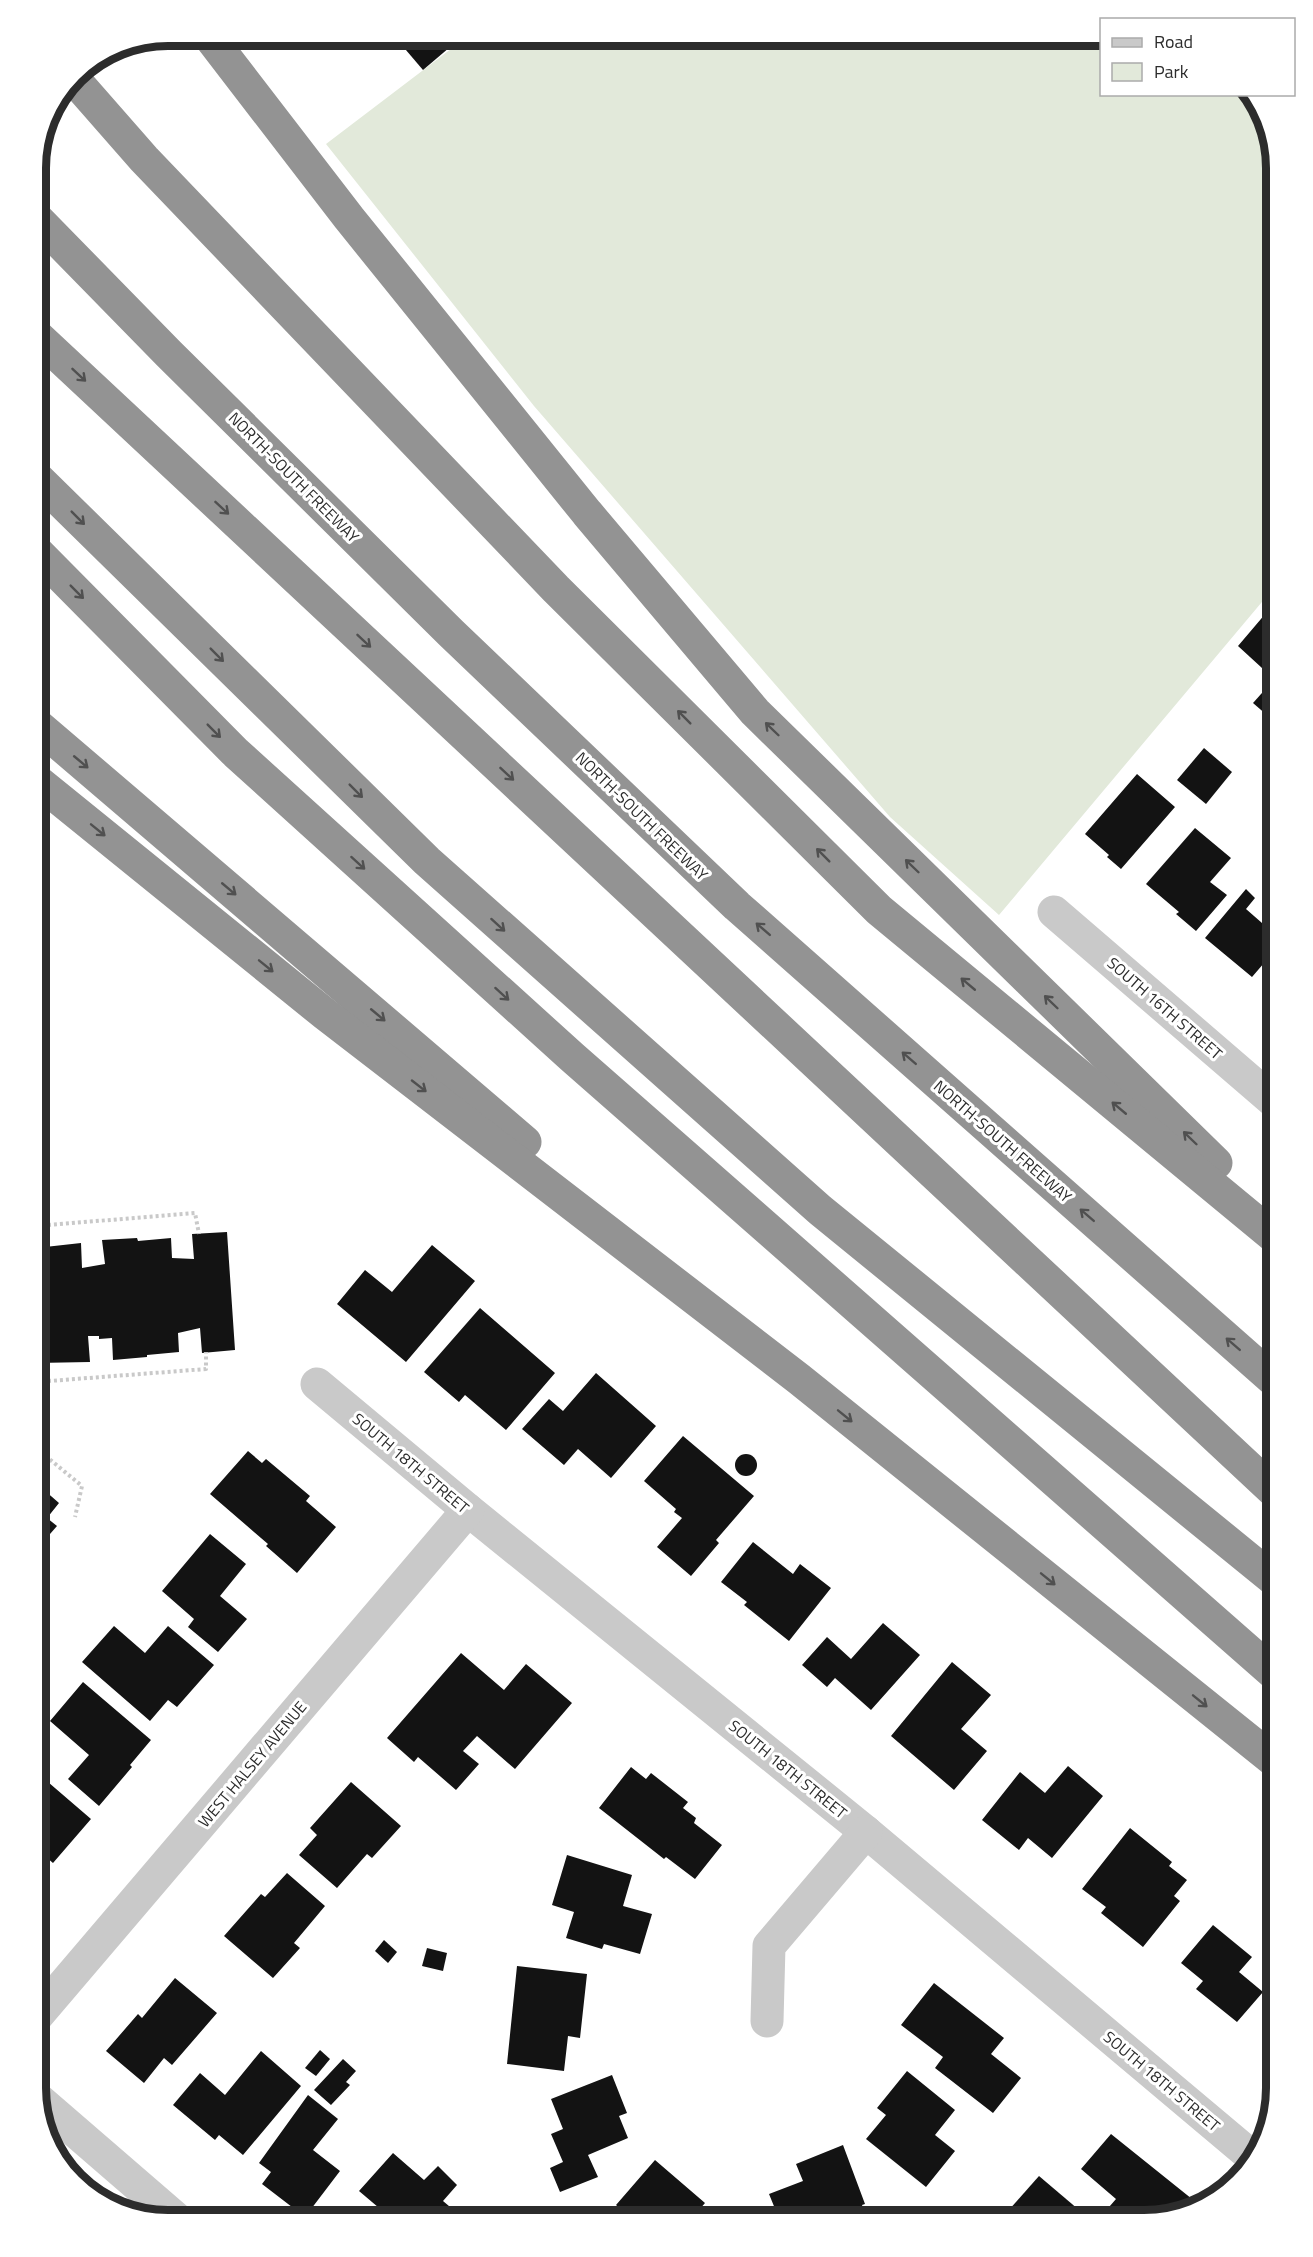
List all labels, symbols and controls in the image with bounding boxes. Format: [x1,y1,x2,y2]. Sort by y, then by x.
legend [1100,18,1295,96]
text: Road [1154,28,1193,55]
text: Park [1154,58,1189,85]
one-way arrow [71,367,86,381]
street label: NORTH-SOUTH FREEWAY [223,406,365,548]
one-way arrow [214,501,229,515]
one-way arrow [70,510,85,525]
one-way arrow [70,585,85,600]
one-way arrow [356,634,371,648]
one-way arrow [209,647,224,662]
one-way arrow [677,710,692,725]
one-way arrow [765,722,780,737]
one-way arrow [207,724,222,739]
street label: NORTH-SOUTH FREEWAY [570,746,714,886]
one-way arrow [73,755,88,769]
one-way arrow [499,767,514,781]
one-way arrow [348,784,363,799]
one-way arrow [90,823,105,837]
one-way arrow [815,847,830,862]
one-way arrow [350,856,365,870]
one-way arrow [904,858,919,873]
one-way arrow [221,882,236,896]
one-way arrow [490,918,505,932]
one-way arrow [756,922,771,936]
street label: SOUTH 16TH STREET [1102,951,1228,1065]
one-way arrow [258,959,273,973]
one-way arrow [961,977,976,991]
one-way arrow [495,987,510,1001]
one-way arrow [1043,995,1058,1009]
one-way arrow [370,1008,385,1022]
one-way arrow [902,1051,917,1065]
street label: NORTH-SOUTH FREEWAY [929,1074,1078,1208]
one-way arrow [411,1080,427,1093]
one-way arrow [1111,1102,1127,1115]
one-way arrow [1183,1131,1198,1146]
one-way arrow [1080,1208,1095,1222]
one-way arrow [1226,1337,1241,1351]
street label: SOUTH 18TH STREET [347,1407,475,1519]
one-way arrow [836,1409,852,1422]
one-way arrow [1040,1572,1055,1586]
street label: WEST HALSEY AVENUE [192,1695,312,1832]
one-way arrow [1191,1695,1207,1708]
street label: SOUTH 18TH STREET [724,1714,853,1825]
street label: SOUTH 18TH STREET [1098,2025,1226,2137]

